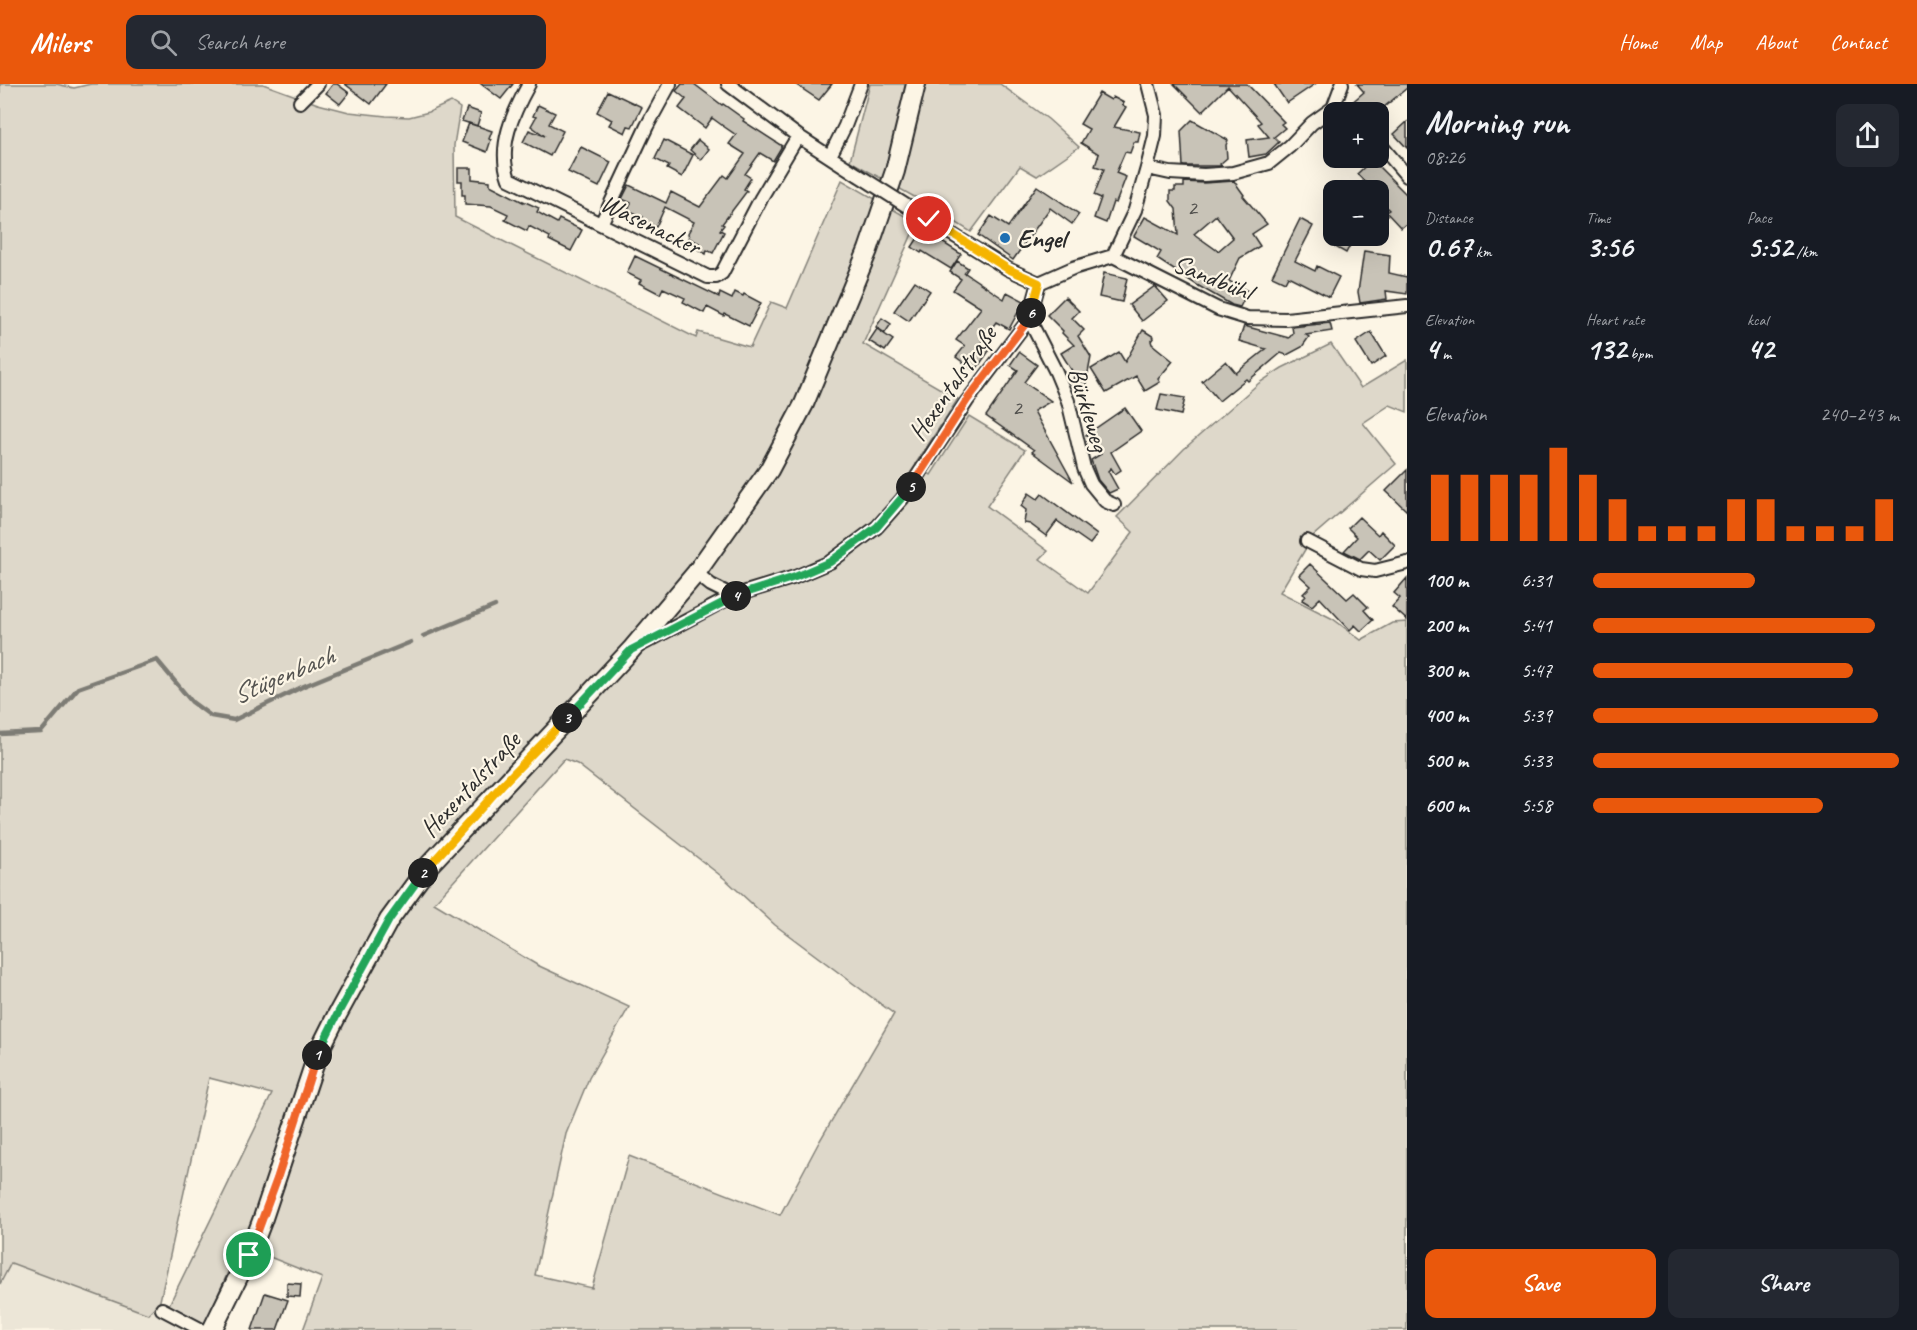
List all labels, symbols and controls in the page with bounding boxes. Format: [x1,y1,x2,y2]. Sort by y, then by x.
search box [126,15,546,69]
text: Milers [30,25,90,60]
icon: search [147,26,180,59]
text: Search here [195,28,285,56]
text: Home [1619,29,1657,55]
text: Map [1690,29,1722,55]
text: About [1755,29,1797,55]
text: Contact [1830,29,1887,55]
text: Morning run [1425,101,1569,143]
map controls [1323,102,1389,246]
button: + [1323,102,1389,168]
button: share [1836,104,1899,167]
text: 08:26 [1425,145,1465,170]
button: − [1323,180,1389,246]
street label: Wasenacker [595,186,708,263]
pin [903,193,954,244]
house number: 2 [1187,194,1199,222]
icon: check [912,202,945,235]
text: Distance [1425,208,1473,228]
text: Time [1586,208,1610,228]
text: Pace [1747,208,1772,228]
place label: Engel [1017,222,1071,255]
text: 0.67 [1425,228,1472,266]
text: 3:56 [1586,228,1633,266]
text: 5:52 [1747,228,1792,266]
marker: Engel [998,231,1012,245]
text: km [1472,242,1491,262]
text: /km [1792,242,1817,262]
street label: Sandbühl [1168,247,1262,310]
pin: 6 [1016,298,1046,328]
text: 6 [1027,303,1035,323]
text: Elevation [1425,310,1474,330]
text: Heart rate [1586,310,1644,330]
text: kcal [1747,310,1768,330]
street label: Hexentalstraße [901,317,1005,447]
text: 4 [1425,330,1439,368]
text: 132 [1586,330,1627,368]
text: 42 [1747,330,1774,368]
text: m [1439,344,1451,364]
text: bpm [1627,344,1652,364]
street label: Bürkleweg [1060,363,1117,457]
house number: 2 [1012,394,1024,422]
text: Elevation [1425,402,1487,427]
text: 240–243 m [1820,402,1899,427]
pin: 5 [896,472,926,502]
text: 5 [908,477,914,497]
text: 100 m [1425,568,1468,593]
text: 6:31 [1521,568,1552,593]
pin: 4 [721,581,751,611]
text: 4 [732,586,740,606]
text: 200 m [1425,613,1468,638]
text: 5:41 [1521,613,1552,638]
water label: Stügenbach [227,638,341,712]
text: 300 m [1425,658,1468,683]
text: 5:47 [1521,658,1552,683]
pin: 3 [552,703,582,733]
text: 400 m [1425,703,1468,728]
text: 5:39 [1521,703,1552,728]
text: 3 [563,708,571,728]
street label: Hexentalstraße [413,723,529,844]
text: 500 m [1425,748,1468,773]
text: 5:33 [1521,748,1552,773]
text: 600 m [1425,793,1469,818]
text: 5:58 [1521,793,1552,818]
pin: 2 [408,858,438,888]
text: 2 [419,863,427,883]
pin: 1 [302,1040,332,1070]
text: 1 [313,1045,321,1065]
pin [223,1229,274,1280]
icon: arrive [232,1238,265,1271]
button: Save [1425,1249,1656,1318]
button: Share [1668,1249,1899,1318]

